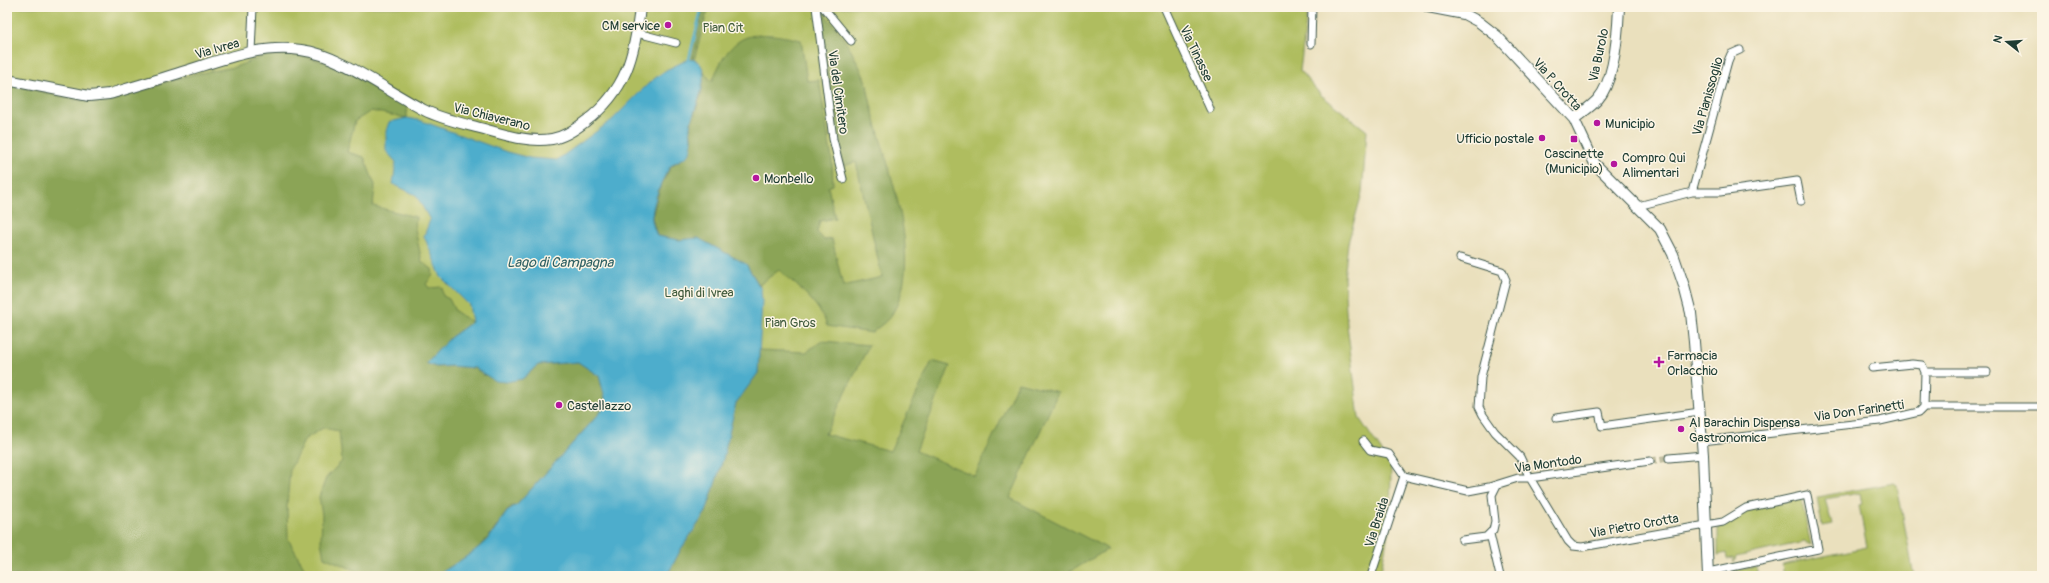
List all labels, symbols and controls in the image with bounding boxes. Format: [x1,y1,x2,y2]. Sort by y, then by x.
place label: CM service [602,18,661,34]
marker: CM service [663,20,673,30]
park label: Pian Cit [703,20,744,36]
north arrow [1987,22,2027,62]
street label: Via Tinasse [1176,23,1216,84]
street label: Via Burolo [1586,27,1612,83]
text: N [1991,33,2005,45]
street label: Via Ivrea [193,35,241,63]
street label: Via del Cimitero [824,49,852,135]
street label: Via P. Crotta [1529,55,1585,114]
street label: Via Pianissoglio [1689,55,1727,138]
street label: Via Chiaverano [452,100,532,134]
place label: Municipio [1605,116,1655,132]
marker: Municipio [1592,118,1602,128]
place label: Ufficio postale [1456,131,1535,147]
marker: Ufficio postale [1537,133,1547,143]
marker: Cascinette (Municipio) [1569,134,1579,144]
place label: Cascinette (Municipio) [1544,146,1604,177]
place label: Compro Qui Alimentari [1622,150,1685,181]
marker: Compro Qui Alimentari [1609,159,1619,169]
place label: Monbello [764,171,814,187]
marker: Monbello [751,173,761,183]
water label: Lago di Campagna [507,254,615,271]
park label: Laghi di Ivrea [664,285,734,301]
park label: Pian Gros [764,315,816,331]
place label: Farmacia Orlacchio [1667,348,1718,379]
marker: Farmacia Orlacchio [1654,357,1664,367]
street label: Via Don Farinetti [1813,397,1905,425]
place label: Castellazzo [567,398,631,414]
marker: Castellazzo [554,400,564,410]
place label: Al Barachin Dispensa Gastronomica [1689,415,1800,446]
marker: Al Barachin Dispensa Gastronomica [1676,424,1686,434]
street label: Via Montodo [1513,451,1583,477]
street label: Via Braida [1361,495,1393,549]
street label: Via Pietro Crotta [1588,510,1680,542]

